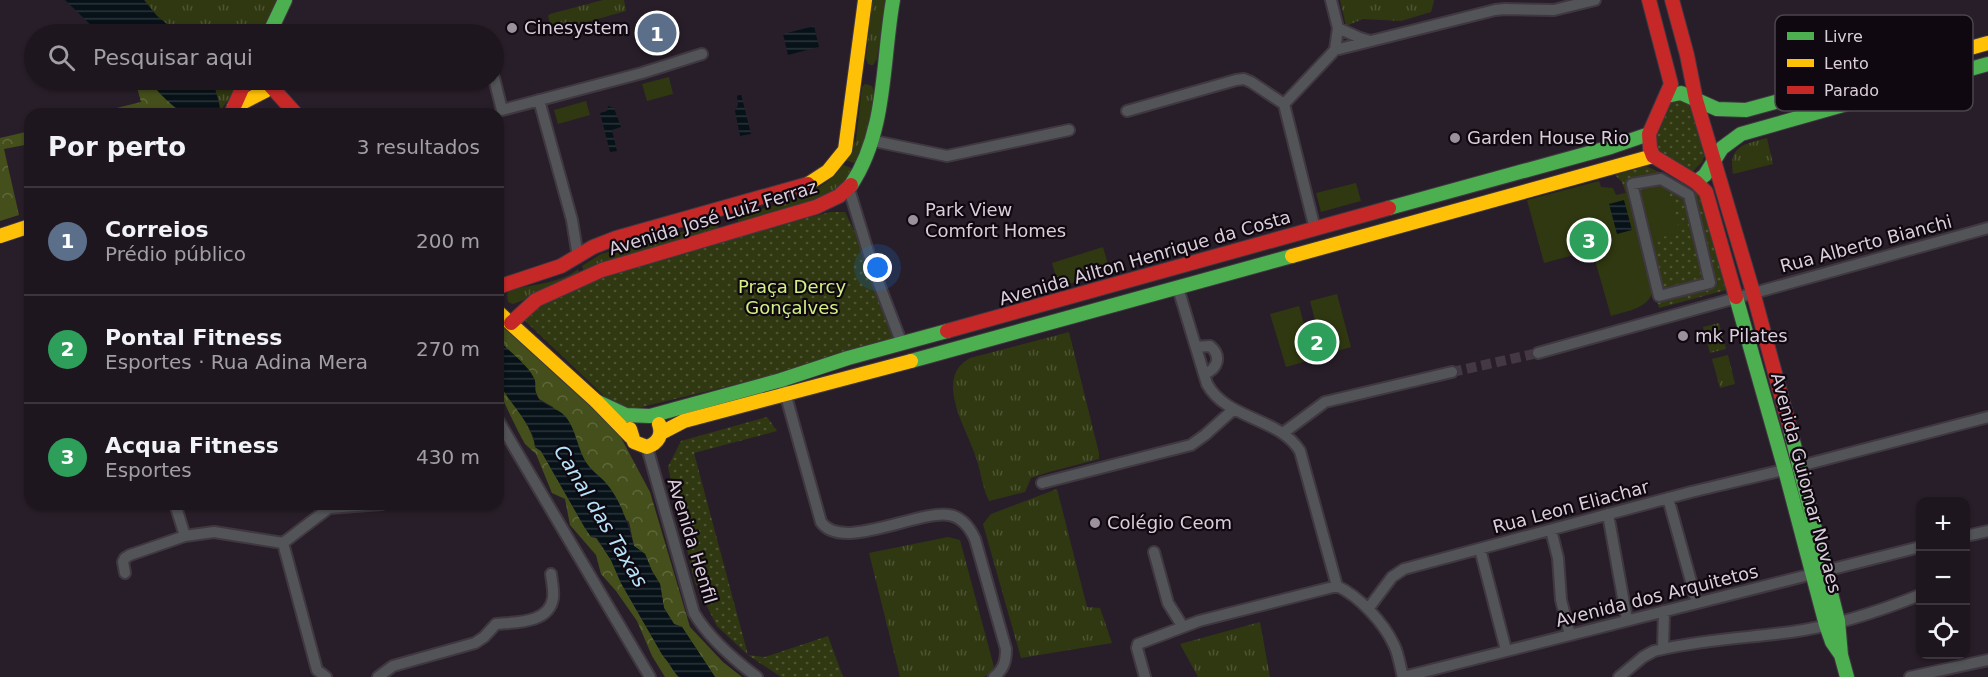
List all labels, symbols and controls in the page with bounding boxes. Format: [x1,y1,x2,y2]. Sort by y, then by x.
pin: 1 [638,10,676,56]
legend [1775,15,1973,111]
place label: Cinesystem [524,17,629,38]
marker: Cinesystem [505,21,519,35]
search box [24,24,504,90]
text: Livre [1824,27,1863,46]
icon: search [45,41,78,74]
text: Pesquisar aqui [93,45,253,70]
text: Lento [1824,54,1869,73]
text: Parado [1824,81,1879,100]
place label: Garden House Rio [1467,127,1629,148]
marker: Garden House Rio [1448,131,1462,145]
text: Por perto [48,132,186,162]
text: 3 resultados [357,135,480,159]
street label: Avenida José Luiz Ferraz [606,176,820,259]
place label: Park View Comfort Homes [925,199,1066,241]
street label: Avenida Ailton Henrique da Costa [997,206,1293,309]
street label: Rua Alberto Bianchi [1778,210,1954,277]
marker: Park View Comfort Homes [906,213,920,227]
text: Correios [105,217,209,242]
pin: 3 [1570,218,1608,262]
text: 1 [61,229,74,253]
text: 200 m [416,229,480,253]
text: Prédio público [105,242,246,266]
your location [863,253,892,282]
park label: Praça Dercy Gonçalves [738,276,846,318]
pin: 2 [1298,320,1336,364]
text: Pontal Fitness [105,325,282,350]
place label: mk Pilates [1695,325,1788,346]
marker: mk Pilates [1676,329,1690,343]
text: 2 [61,337,74,361]
text: 270 m [416,337,480,361]
text: Esportes · Rua Adina Mera [105,350,368,374]
street label: Avenida Guiomar Novaes [1767,370,1846,595]
text: Acqua Fitness [105,433,279,458]
water label: Canal das Taxas [549,441,653,591]
text: 3 [61,445,74,469]
text: 430 m [416,445,480,469]
text: Esportes [105,458,192,482]
street label: Rua Leon Eliachar [1490,475,1652,537]
street label: Avenida Henfil [663,476,722,606]
map controls [1916,497,1970,659]
button: + [1916,497,1970,551]
place label: Colégio Ceom [1107,512,1232,533]
marker: Colégio Ceom [1088,516,1102,530]
button: − [1916,551,1970,605]
street label: Avenida dos Arquitetos [1553,560,1760,631]
button: locate [1916,605,1970,659]

